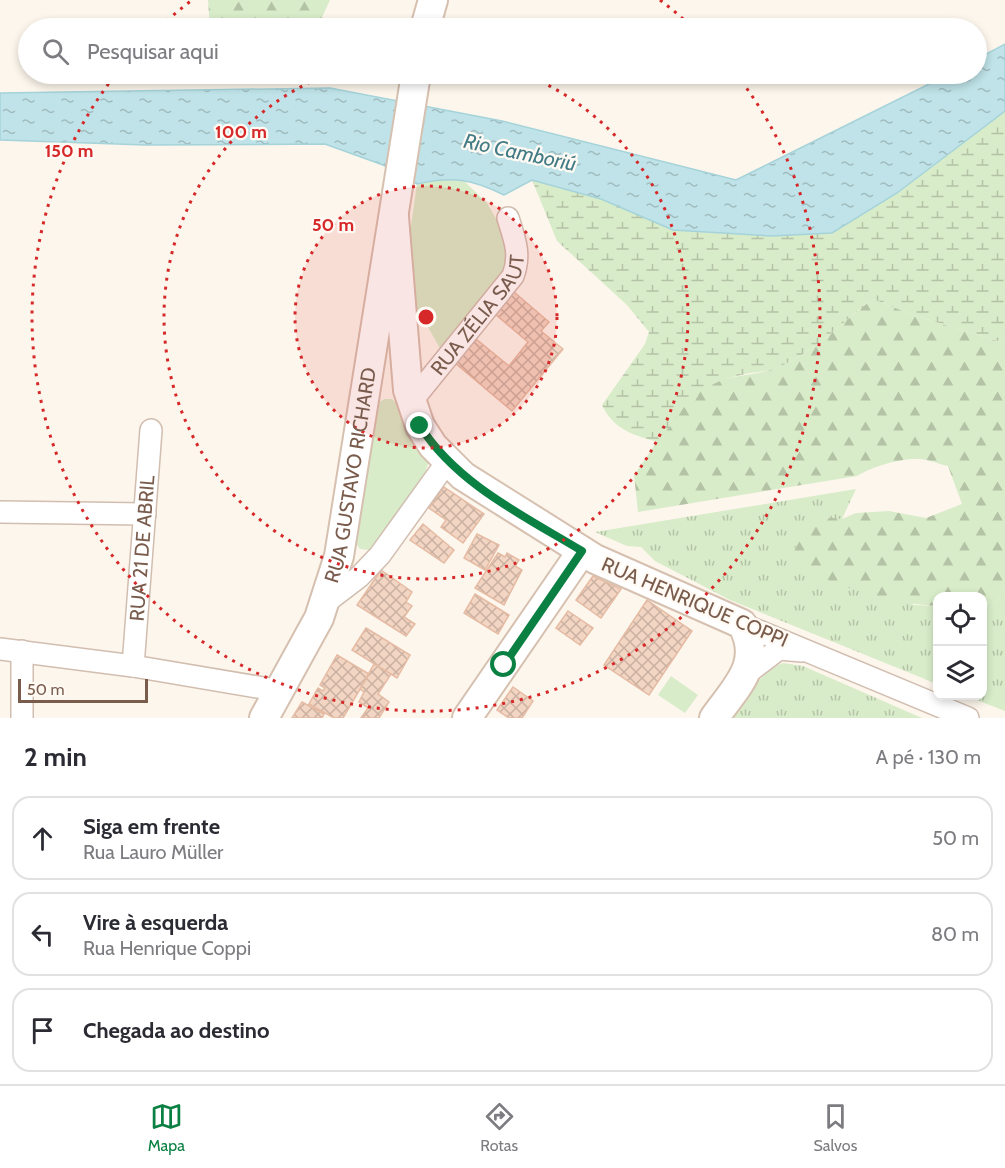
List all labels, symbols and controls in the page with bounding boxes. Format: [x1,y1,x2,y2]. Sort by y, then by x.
search box [18,18,987,84]
icon: search [39,35,72,68]
text: Pesquisar aqui [87,38,219,65]
text: 100 m [215,121,267,143]
water label: Rio Camboriú [461,128,579,176]
text: 150 m [45,140,93,162]
text: 50 m [312,214,354,236]
street label: RUA ZÉLIA SAUT [426,253,529,380]
centre of rings [416,307,436,327]
street label: RUA GUSTAVO RICHARD [319,366,381,586]
route end [406,412,432,438]
street label: RUA 21 DE ABRIL [124,475,159,622]
street label: RUA HENRIQUE COPPI [598,552,792,652]
map controls [933,592,987,700]
button: locate [933,592,987,646]
button: layers [933,646,987,700]
route start [490,651,516,677]
scale bar [18,676,148,704]
text: 50 m [27,680,64,699]
text: 2 min [24,741,87,773]
text: A pé · 130 m [876,745,981,769]
text: Siga em frente [83,813,220,840]
icon: ahead [26,822,59,855]
text: 50 m [932,826,979,850]
text: Rua Lauro Müller [83,840,223,864]
text: Vire à esquerda [83,909,228,936]
icon: left [26,918,59,951]
text: 80 m [931,922,979,946]
text: Rua Henrique Coppi [83,936,251,960]
icon: arrive [26,1014,59,1047]
text: Chegada ao destino [83,1017,269,1044]
tab: Mapa [148,1100,185,1155]
tab: Rotas [480,1100,518,1155]
tab: Salvos [813,1100,857,1155]

